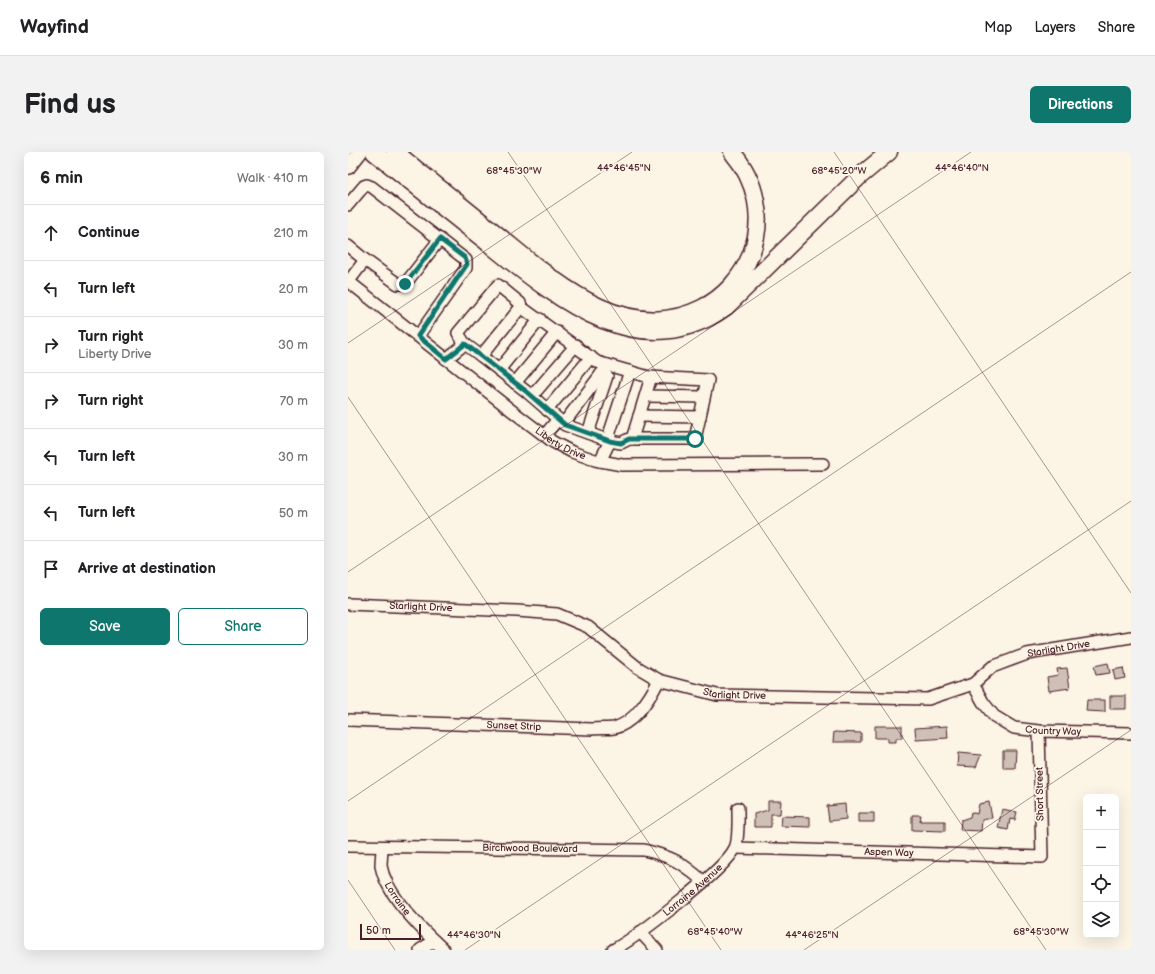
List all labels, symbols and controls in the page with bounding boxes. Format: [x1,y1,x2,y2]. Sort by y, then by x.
text: Wayfind [20,16,89,39]
text: Map [984,19,1012,36]
text: Layers [1034,19,1076,36]
text: Share [1098,19,1135,36]
button: Directions [1030,86,1131,123]
text: Find us [24,88,116,121]
text: 44°46'45"N [597,162,651,174]
text: 44°46'40"N [935,162,989,174]
text: 68°45'30"W [486,165,542,177]
text: 68°45'20"W [811,165,867,177]
text: 6 min [40,168,83,188]
text: Walk · 410 m [237,170,308,186]
icon: ahead [40,222,62,244]
text: Continue [78,223,140,242]
text: 210 m [274,225,308,241]
route end [396,275,414,293]
icon: left [40,278,62,300]
text: Turn left [78,279,135,298]
text: 20 m [278,281,308,297]
text: Turn right [78,327,143,346]
icon: right [40,334,62,356]
text: 30 m [278,337,308,353]
text: Liberty Drive [78,346,151,362]
icon: right [40,390,62,412]
text: Turn right [78,391,143,410]
text: 70 m [280,393,308,409]
street label: Liberty Drive [533,425,587,462]
route start [686,430,704,448]
icon: left [40,446,62,468]
text: Turn left [78,447,135,466]
text: 30 m [278,449,308,465]
icon: left [40,502,62,524]
text: Turn left [78,503,135,522]
text: 50 m [279,505,308,521]
icon: arrive [40,558,62,580]
text: Arrive at destination [78,559,216,578]
street label: Starlight Drive [389,600,453,614]
button: Save [40,608,170,645]
button: Share [178,608,308,645]
street label: Starlight Drive [1026,638,1091,660]
street label: Starlight Drive [702,686,766,702]
street label: Sunset Strip [486,719,542,733]
street label: Country Way [1024,723,1082,738]
street label: Short Street [1034,767,1046,821]
map controls [1083,794,1119,938]
button: + [1083,794,1119,830]
button: − [1083,830,1119,866]
street label: Birchwood Boulevard [482,842,578,855]
street label: Aspen Way [864,846,914,859]
street label: Lorraine Avenue [661,861,725,919]
button: locate [1083,866,1119,902]
street label: Lorraine [382,880,413,918]
button: layers [1083,902,1119,938]
scale bar [360,922,421,941]
text: 50 m [366,924,391,937]
text: 68°45'40"W [687,926,743,938]
text: 68°45'30"W [1013,926,1069,938]
text: 44°46'30"N [447,929,501,941]
text: 44°46'25"N [785,929,839,941]

